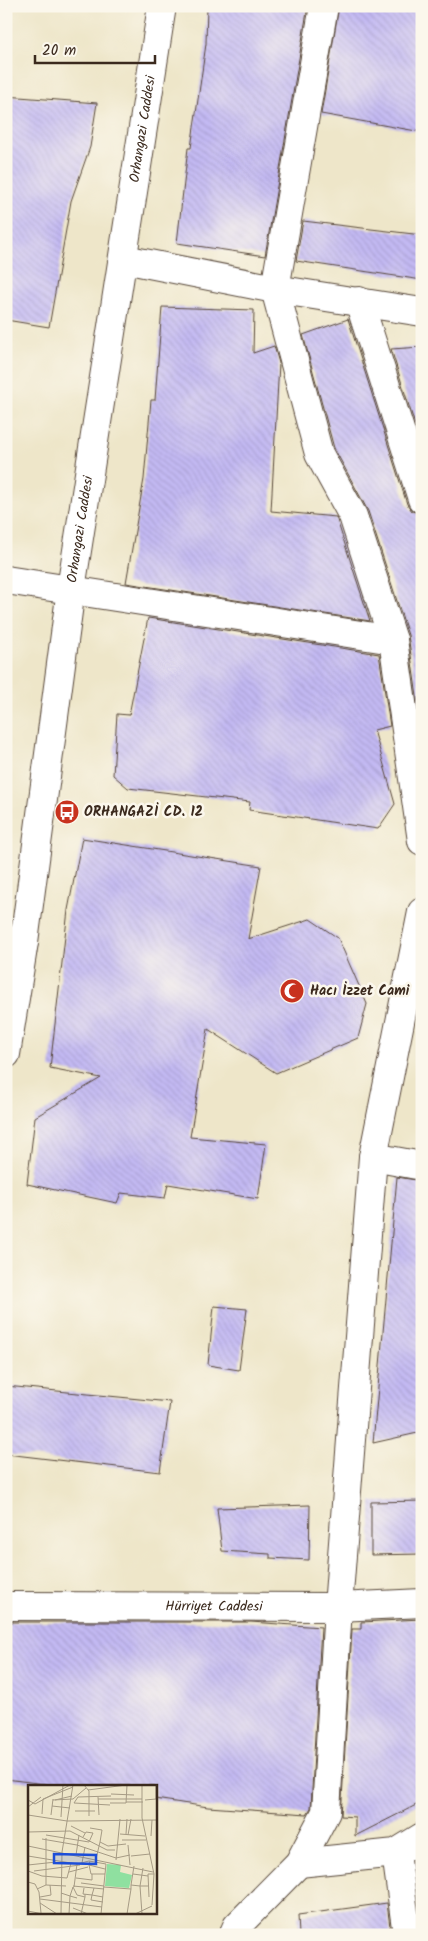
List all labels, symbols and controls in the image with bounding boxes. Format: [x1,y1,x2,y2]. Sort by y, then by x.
scale bar [35,32,155,64]
text: 20 m [42,39,76,63]
street label: Orhangazi Caddesi [124,74,162,184]
street label: Orhangazi Caddesi [61,474,100,584]
bus stop icon: ORHANGAZİ CD. 12 [54,799,80,825]
place label: ORHANGAZİ CD. 12 [84,801,203,823]
mosque icon: Hacı İzzet Cami [279,978,305,1004]
place label: Hacı İzzet Cami [310,980,410,1002]
street label: Hürriyet Caddesi [165,1595,263,1618]
inset map [28,1785,156,1914]

